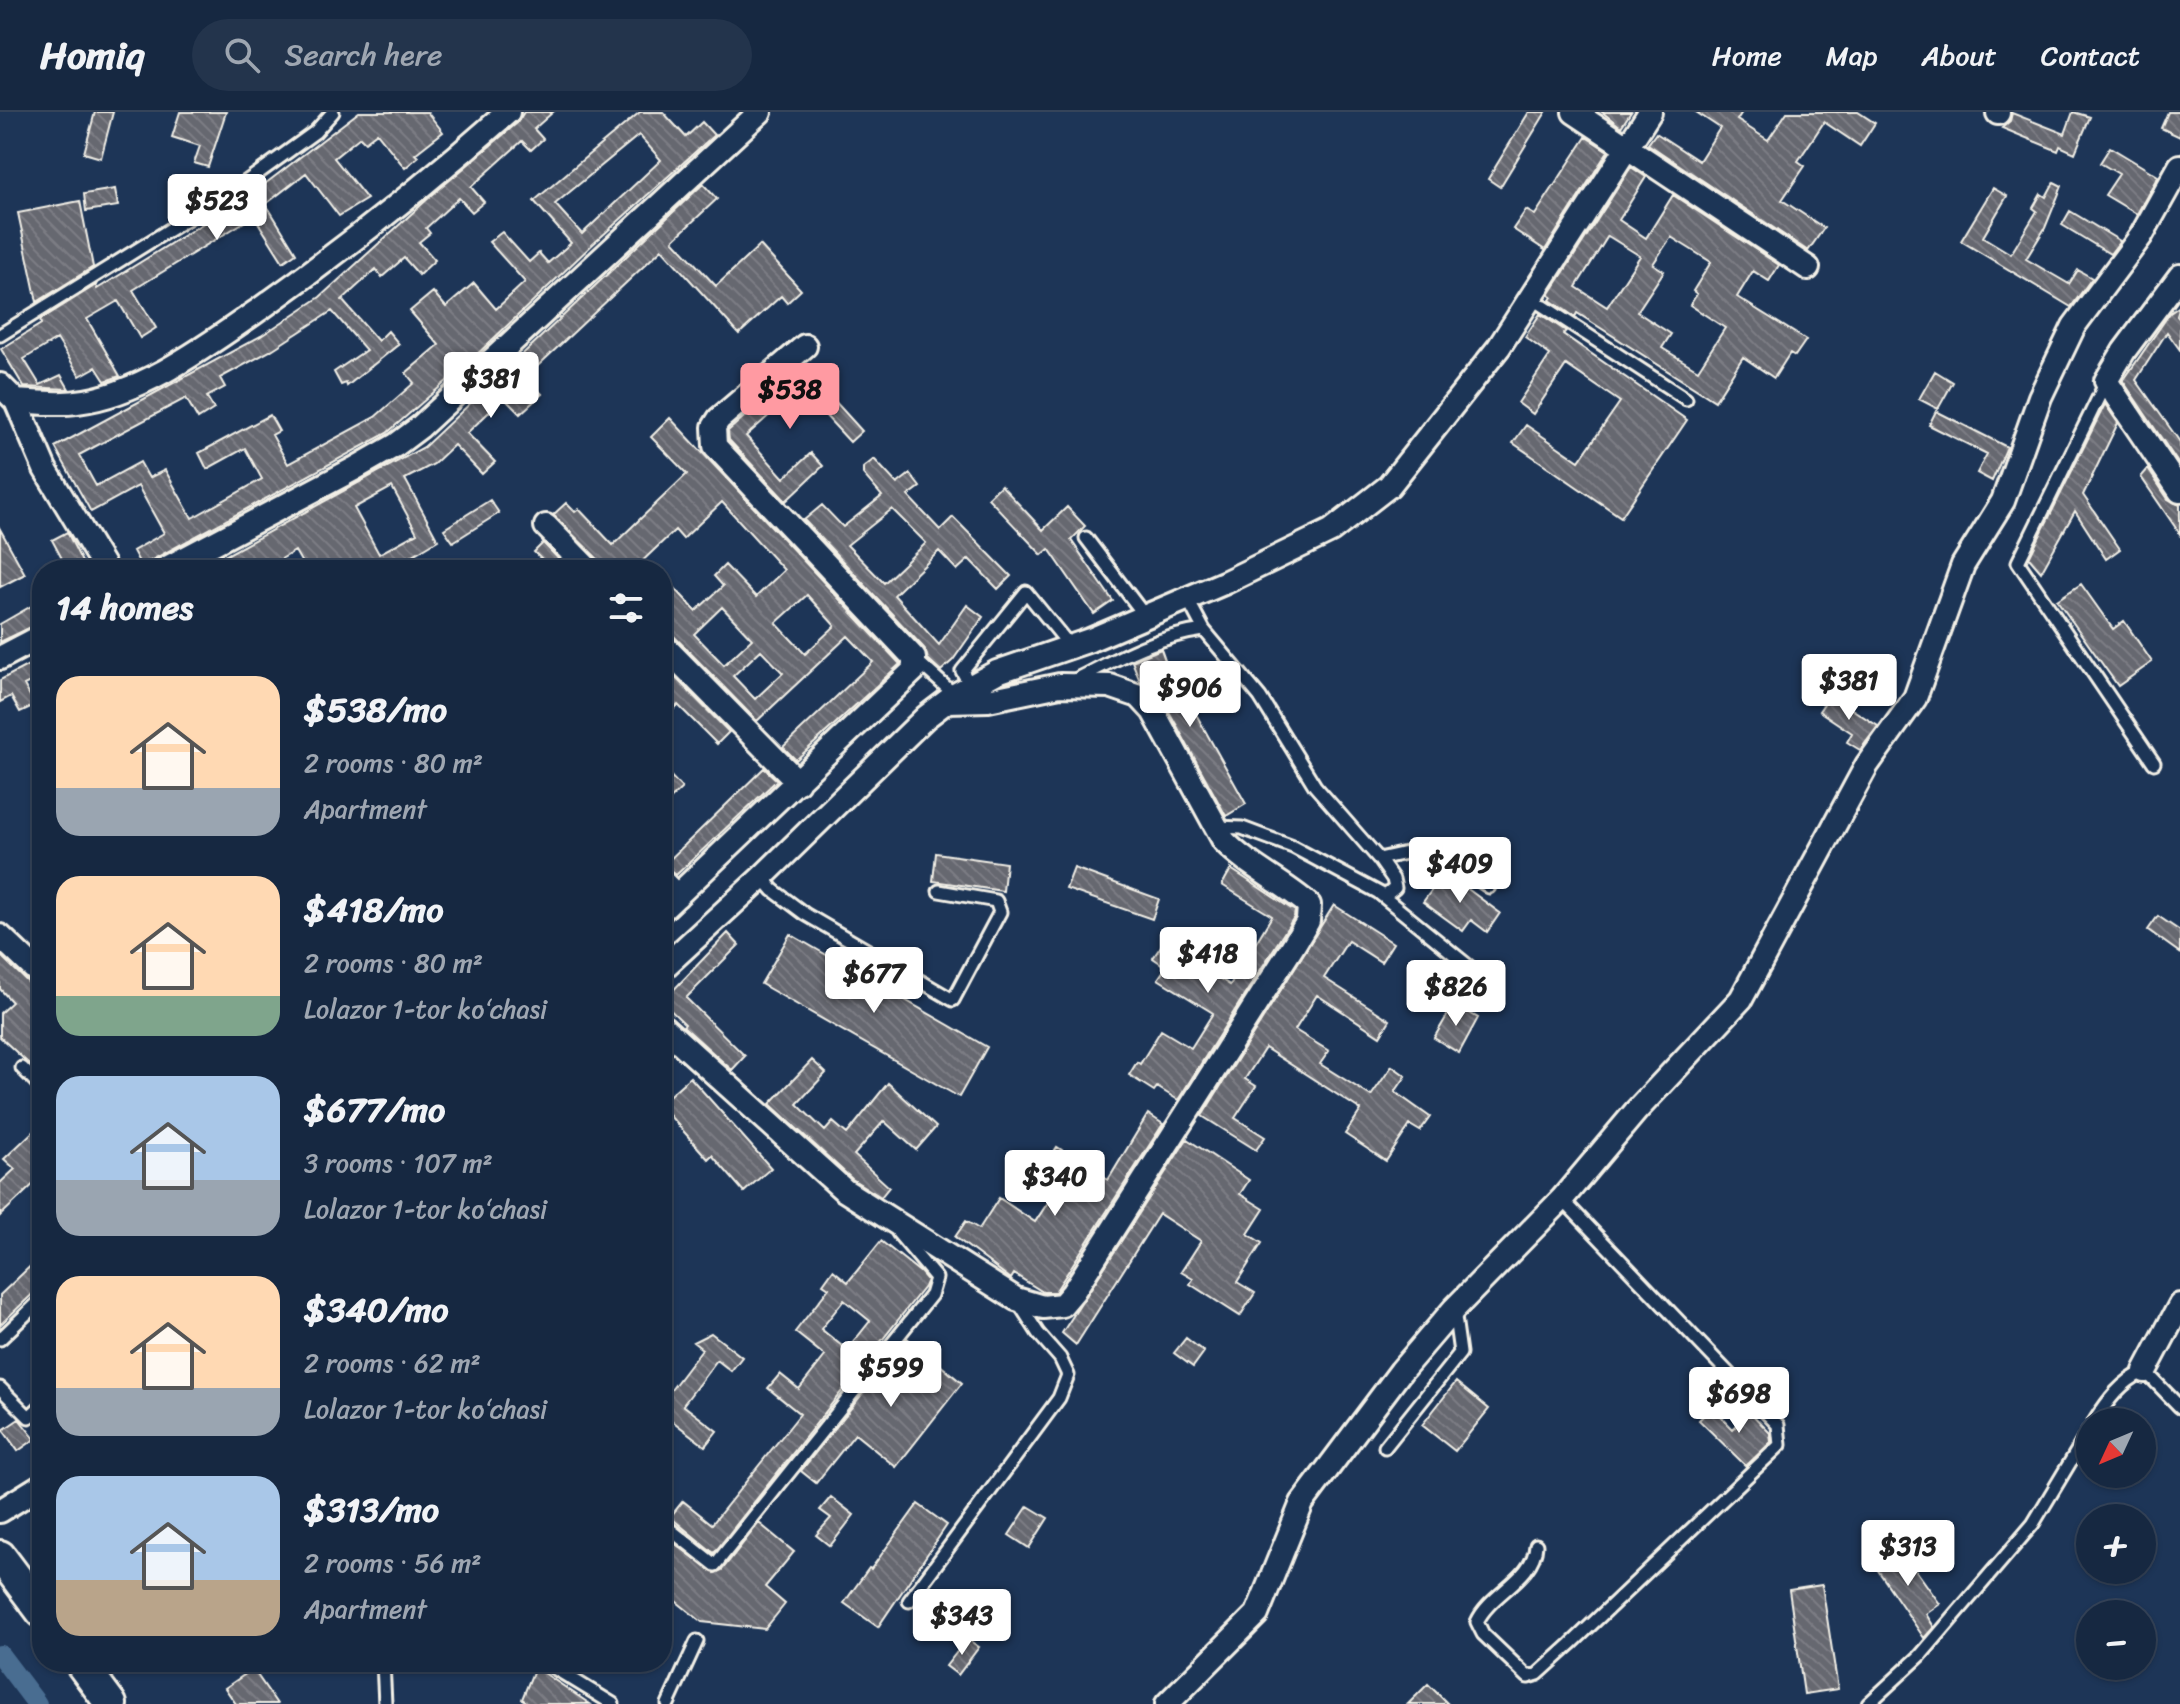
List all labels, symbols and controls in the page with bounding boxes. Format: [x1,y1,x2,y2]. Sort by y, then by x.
search box [192,19,752,91]
text: Homiq [40,22,144,89]
text: Search here [284,28,442,82]
text: Home [1712,31,1782,80]
text: Map [1826,31,1877,80]
text: About [1921,31,1997,80]
text: Contact [2041,31,2140,80]
icon: search [220,33,264,77]
pin: $523 [170,174,264,242]
text: $523 [186,177,248,223]
pin: $381 [444,352,538,420]
text: $381 [462,355,520,401]
pin: $538 [743,363,837,431]
text: $538 [758,366,822,412]
text: 14 homes [56,578,193,638]
icon: filters [604,586,648,630]
pin: $381 [1802,654,1896,722]
text: $381 [1820,657,1878,703]
pin: $906 [1143,661,1237,729]
text: $906 [1158,664,1222,710]
text: $538/mo [304,680,447,740]
icon: home [120,708,216,804]
text: 2 rooms · 80 m² [304,740,483,786]
text: Apartment [304,786,427,832]
pin: $409 [1413,837,1507,905]
text: $409 [1427,840,1493,886]
text: $418/mo [304,880,443,940]
icon: home [120,908,216,1004]
pin: $418 [1161,927,1255,995]
text: $418 [1178,930,1238,976]
text: 2 rooms · 80 m² [304,940,483,986]
pin: $677 [827,947,921,1015]
text: $677 [843,950,905,996]
pin: $826 [1409,960,1503,1028]
text: $826 [1425,963,1487,1009]
text: Lolazor 1-tor ko‘chasi [304,986,547,1032]
text: $677/mo [304,1080,445,1140]
icon: home [120,1108,216,1204]
text: 3 rooms · 107 m² [304,1140,493,1186]
pin: $340 [1008,1150,1102,1218]
text: $340 [1023,1153,1087,1199]
text: Lolazor 1-tor ko‘chasi [304,1186,547,1232]
text: $340/mo [304,1280,449,1340]
icon: home [120,1308,216,1404]
text: 2 rooms · 62 m² [304,1340,481,1386]
pin: $599 [844,1341,938,1409]
text: $599 [858,1344,924,1390]
pin: $698 [1692,1367,1786,1435]
text: $698 [1707,1370,1771,1416]
text: Lolazor 1-tor ko‘chasi [304,1386,547,1432]
north arrow [2076,1408,2156,1488]
map controls [2076,1408,2156,1680]
text: $313/mo [304,1480,439,1540]
button: + [2076,1504,2156,1584]
icon: home [120,1508,216,1604]
pin: $313 [1861,1520,1955,1588]
text: $313 [1879,1523,1937,1569]
text: 2 rooms · 56 m² [304,1540,482,1586]
text: Apartment [304,1586,427,1632]
pin: $343 [915,1589,1009,1657]
text: $343 [931,1592,993,1638]
button: − [2076,1600,2156,1680]

